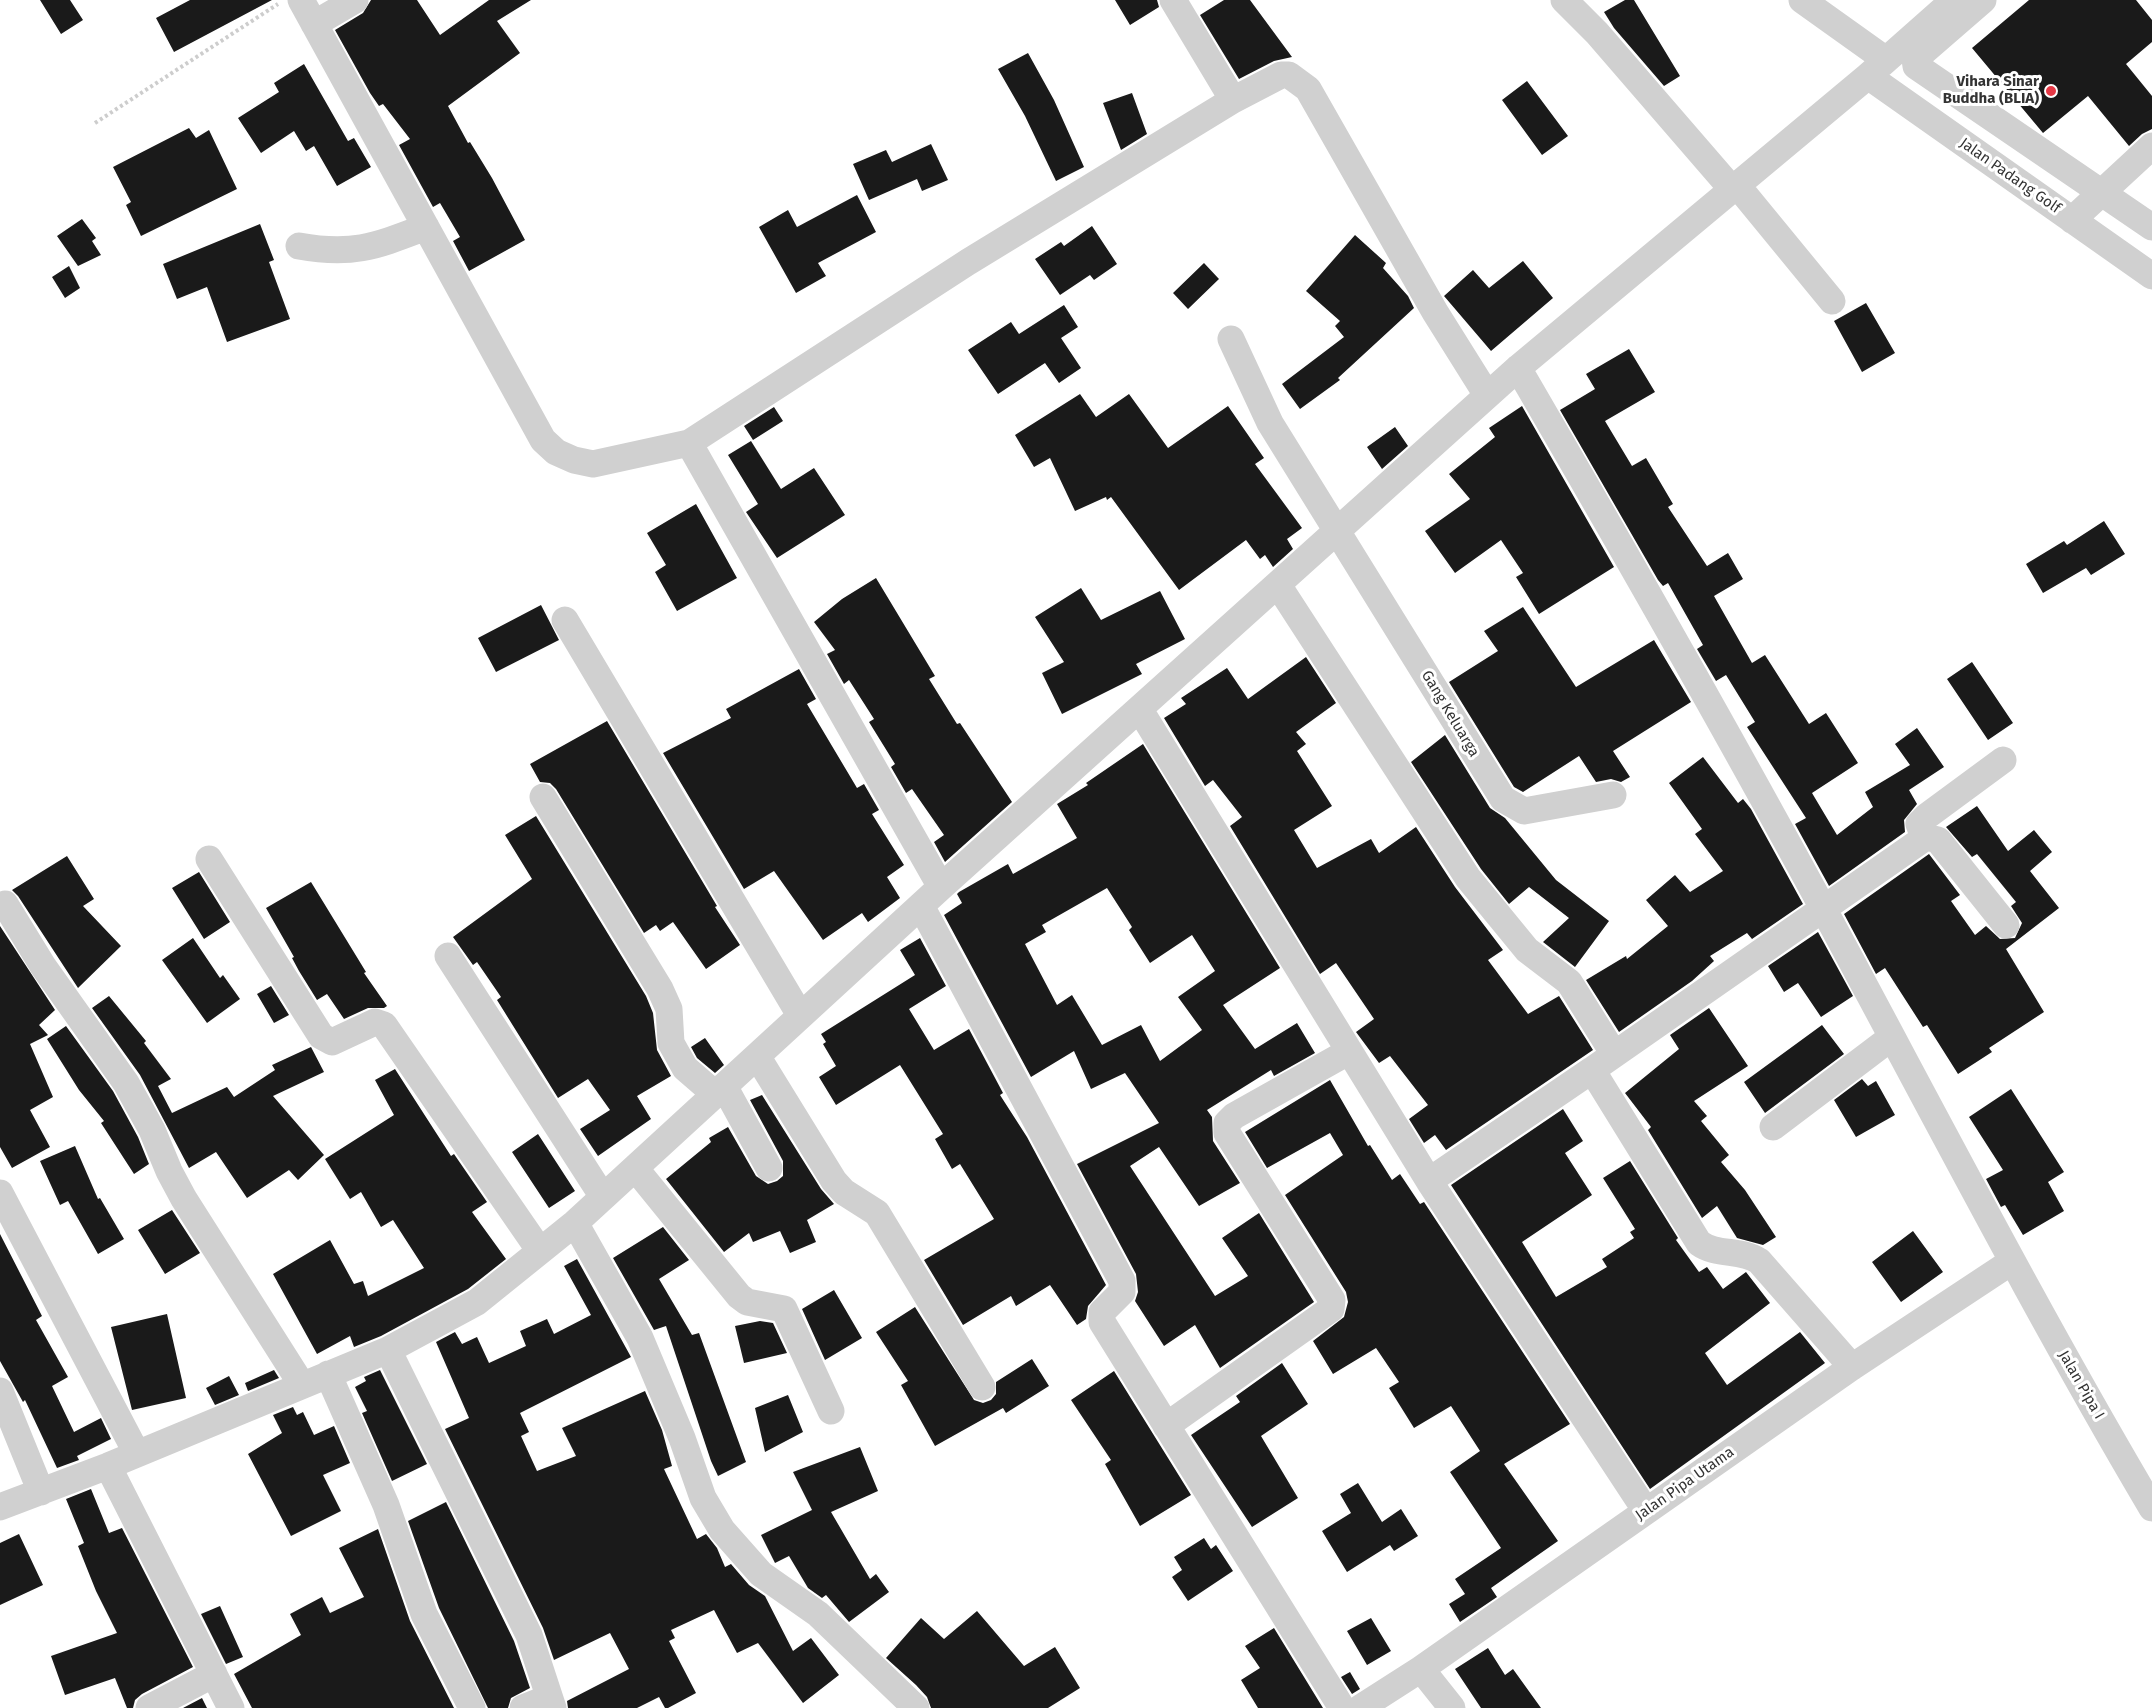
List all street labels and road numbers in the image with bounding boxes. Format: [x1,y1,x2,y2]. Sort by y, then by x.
street label: Jalan Padang Golf [1956,134,2064,218]
street label: Gang Keluarga [1417,668,1483,760]
street label: Jalan Pipa I [2054,1348,2108,1422]
street label: Jalan Pipa Utama [1632,1443,1738,1525]

